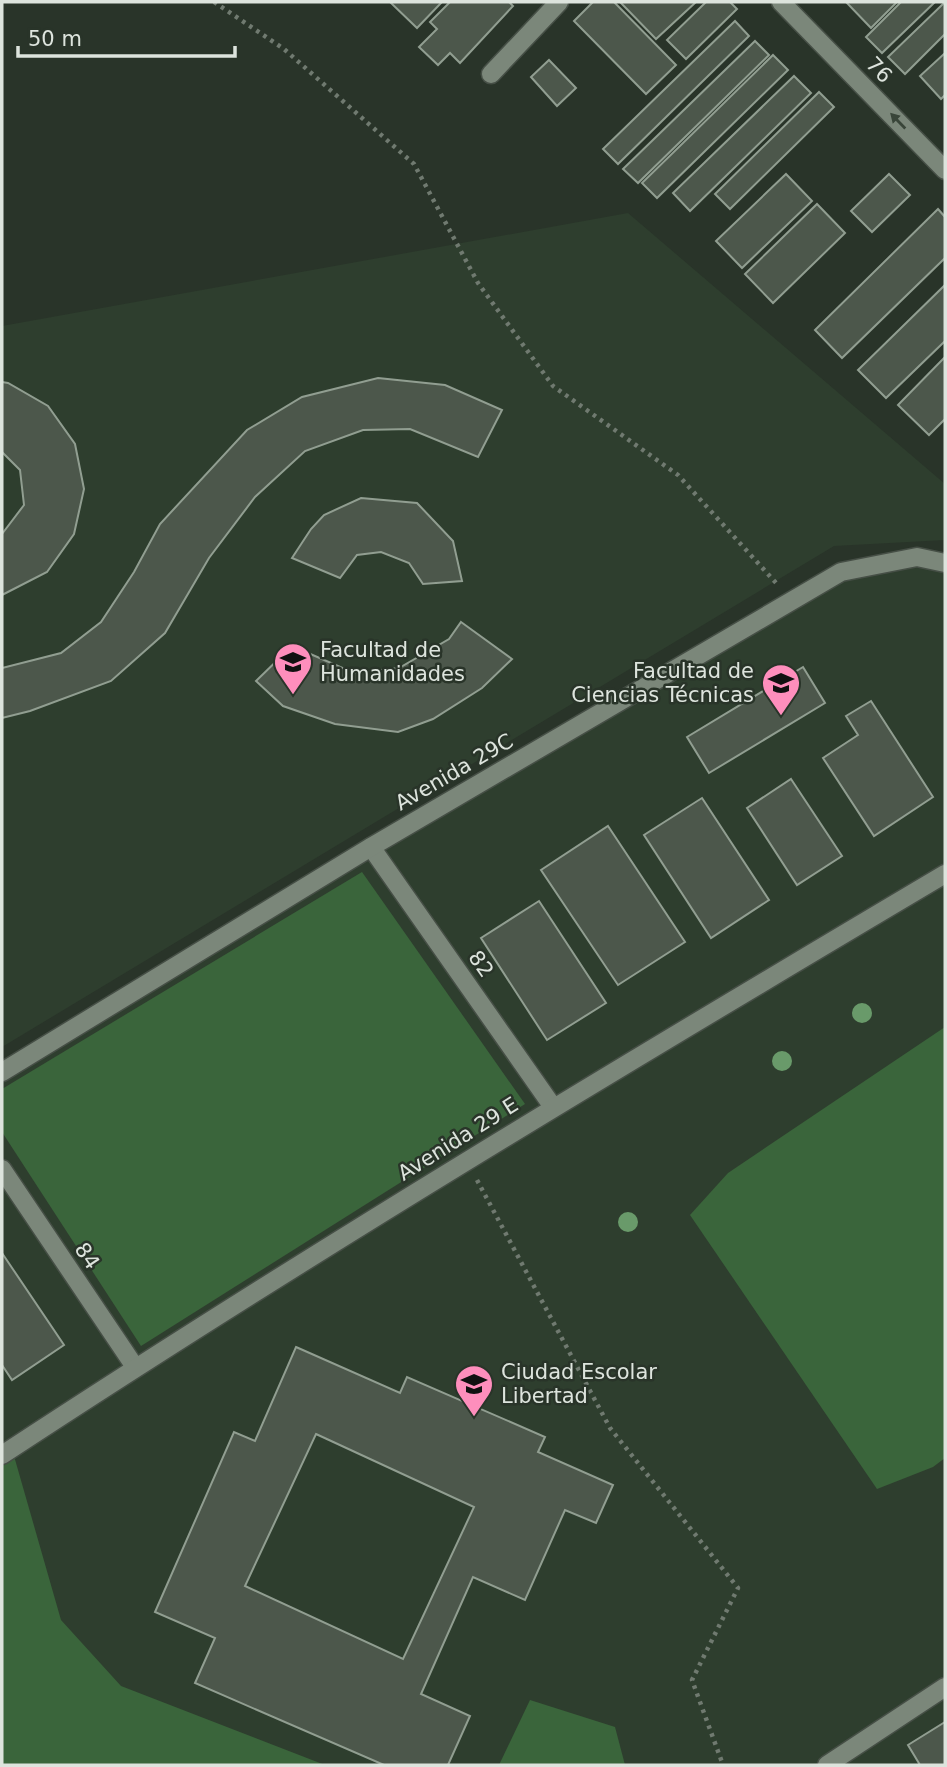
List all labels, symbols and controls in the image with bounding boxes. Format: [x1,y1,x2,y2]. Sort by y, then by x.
scale bar [18,14,234,58]
text: 50 m [28,27,82,51]
street label: 76 [861,52,897,88]
one-way arrow [890,113,906,130]
place label: Facultad de Humanidades [320,638,465,686]
school or university icon: Facultad de Humanidades [272,641,314,696]
place label: Facultad de Ciencias Técnicas [571,659,754,707]
school or university icon: Facultad de Ciencias Técnicas [760,662,802,717]
street label: Avenida 29C [391,729,517,815]
street label: 82 [464,946,498,982]
street label: Avenida 29 E [393,1092,523,1186]
street label: 84 [70,1238,104,1274]
place label: Ciudad Escolar Libertad [501,1360,657,1408]
school or university icon: Ciudad Escolar Libertad [453,1363,495,1418]

